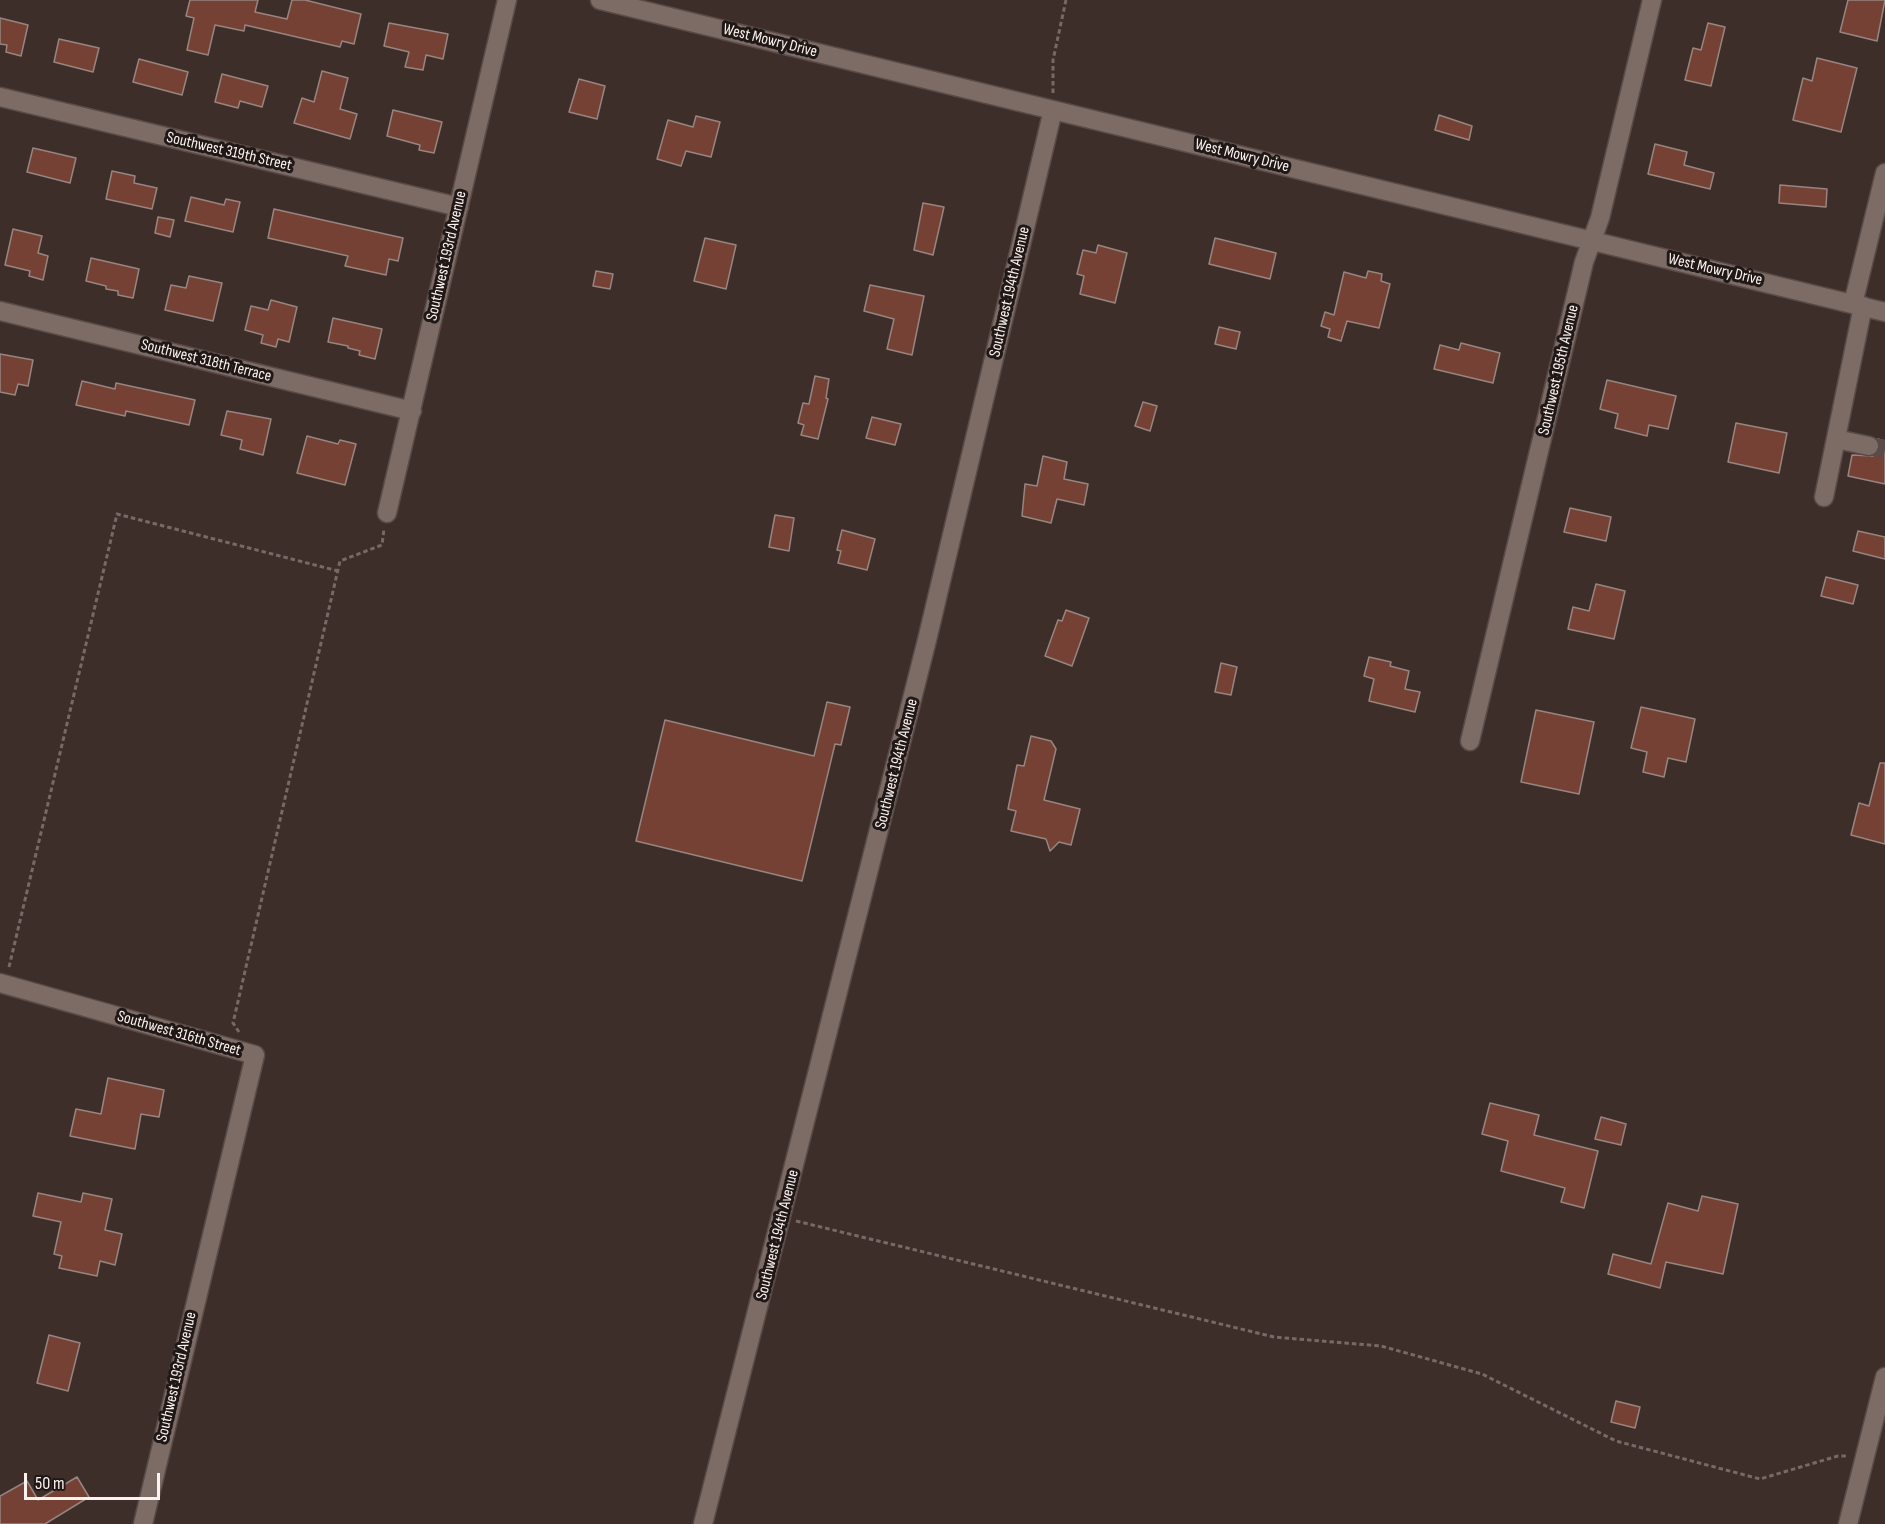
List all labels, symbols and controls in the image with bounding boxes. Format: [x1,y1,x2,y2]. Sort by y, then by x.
street label: West Mowry Drive [721,20,819,62]
street label: Southwest 319th Street [165,128,293,176]
street label: West Mowry Drive [1193,135,1291,177]
street label: Southwest 193rd Avenue [423,189,471,323]
street label: Southwest 194th Avenue [986,225,1034,359]
street label: West Mowry Drive [1666,250,1764,290]
street label: Southwest 195th Avenue [1535,303,1583,437]
street label: Southwest 318th Terrace [139,336,273,386]
street label: Southwest 194th Avenue [872,697,922,831]
street label: Southwest 316th Street [115,1007,243,1061]
street label: Southwest 194th Avenue [753,1168,803,1302]
street label: Southwest 193rd Avenue [153,1310,201,1444]
scale bar [27,1461,164,1499]
text: 50 m [35,1473,65,1494]

